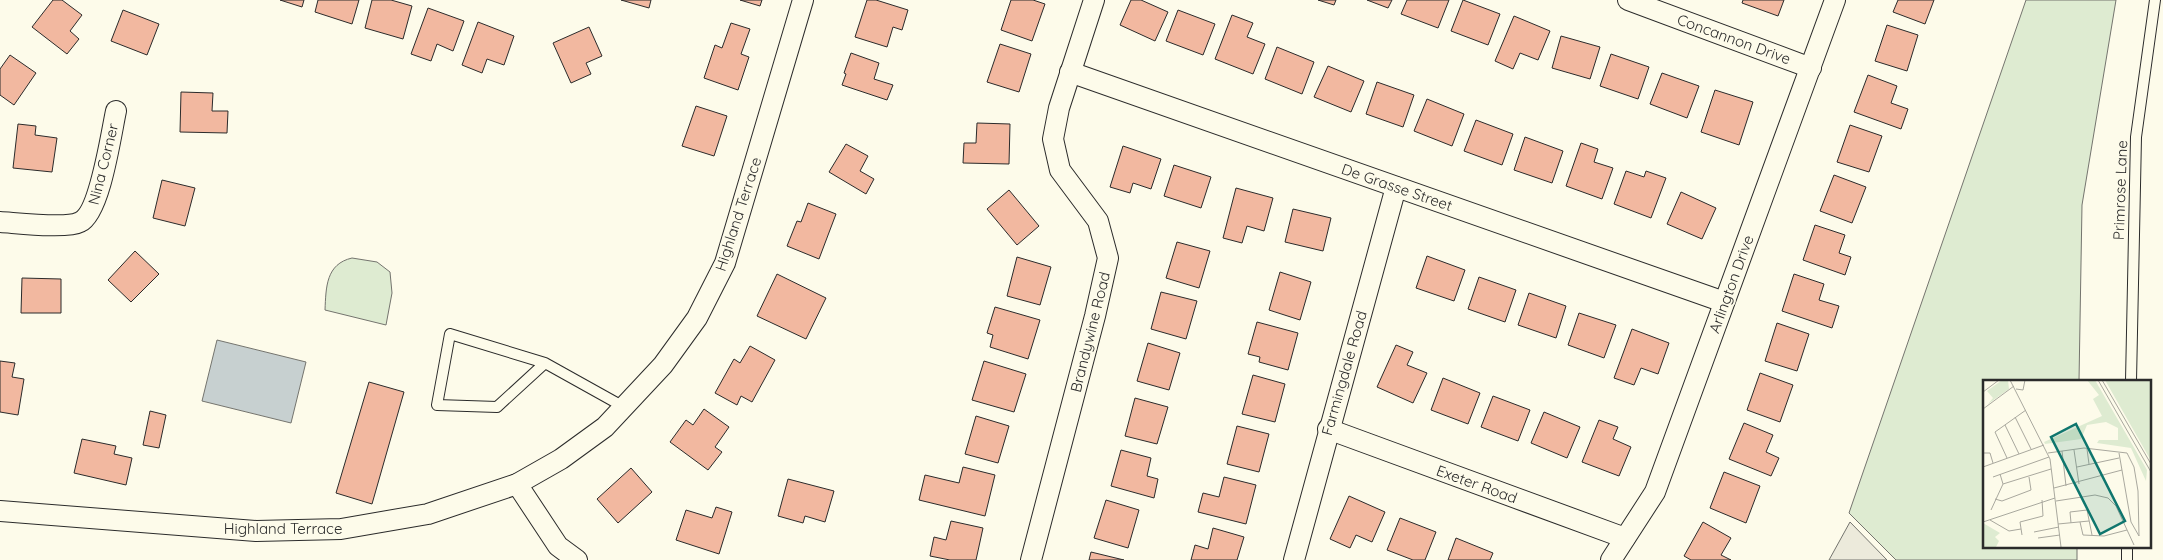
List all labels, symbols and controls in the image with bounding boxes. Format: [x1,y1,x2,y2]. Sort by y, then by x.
street label: Concannon Drive [1675,10,1793,68]
street label: Nina Corner [84,121,122,207]
street label: Primrose Lane [2109,140,2131,240]
street label: Highland Terrace [711,155,765,273]
street label: De Grasse Street [1339,159,1455,215]
street label: Arlington Drive [1704,232,1758,336]
street label: Brandywine Road [1066,270,1114,394]
street label: Farmingdale Road [1317,308,1371,438]
inset map [1983,380,2150,548]
street label: Exeter Road [1434,461,1520,507]
street label: Highland Terrace [224,519,342,538]

